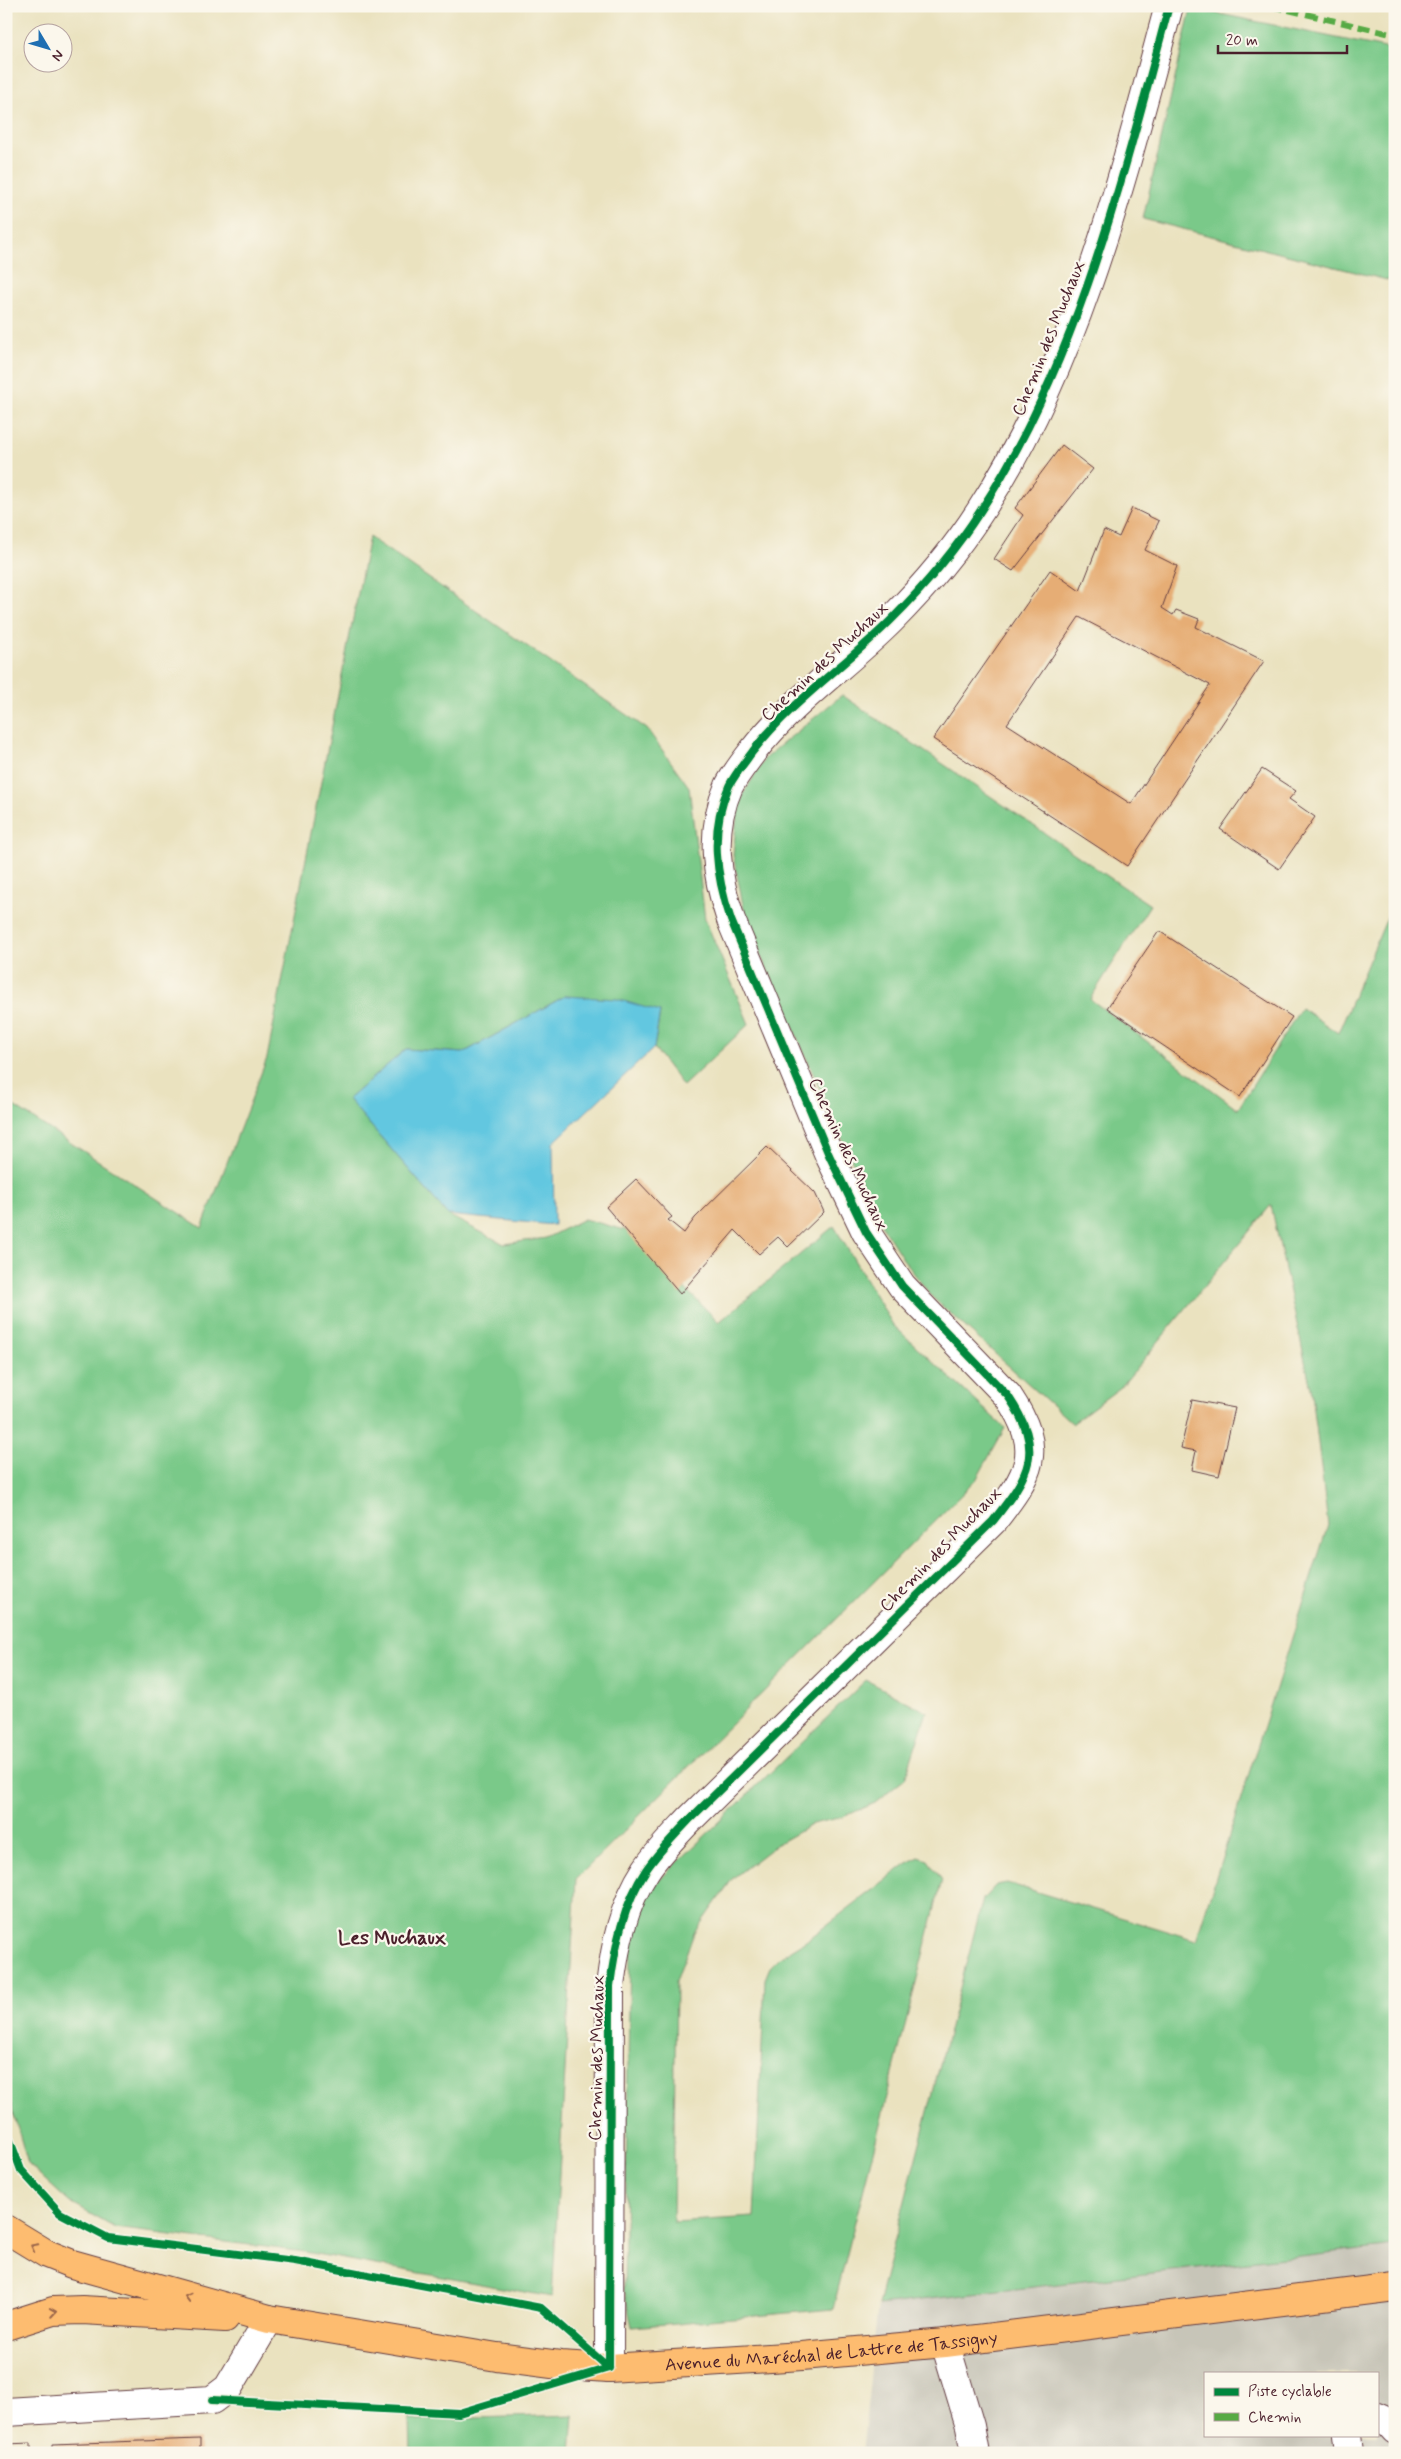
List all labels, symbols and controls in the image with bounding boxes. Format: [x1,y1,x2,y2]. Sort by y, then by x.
north arrow [22,22,72,72]
scale bar [1218,22,1347,54]
text: 20 m [1226,31,1258,51]
text: N [47,46,67,65]
street label: Chemin des Muchaux [1007,257,1091,420]
street label: Chemin des Muchaux [756,596,894,727]
street label: Chemin des Muchaux [802,1074,894,1235]
street label: Chemin des Muchaux [874,1482,1007,1618]
district label: Les Muchaux [338,1925,447,1952]
street label: Chemin des Muchaux [584,1975,610,2141]
one-way arrow [30,2243,39,2253]
one-way arrow [185,2293,193,2303]
one-way arrow [48,2308,57,2318]
street label: Avenue du Maréchal de Lattre de Tassigny [664,2326,999,2378]
legend [1204,2372,1378,2436]
text: Piste cyclable [1248,2382,1332,2402]
text: Chemin [1248,2408,1301,2428]

